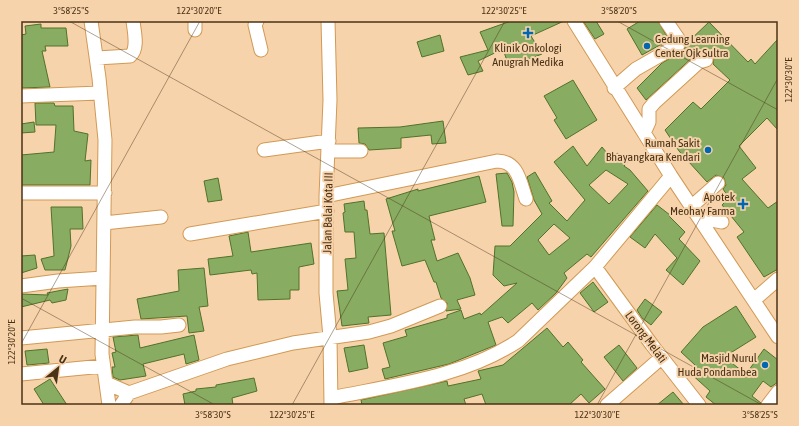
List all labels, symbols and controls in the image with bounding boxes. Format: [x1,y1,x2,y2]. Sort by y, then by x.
text: 3°58'25"S [53,5,89,16]
text: 122°30'20"E [177,5,222,16]
text: 122°30'25"E [482,5,527,16]
text: 3°58'20"S [601,5,637,16]
marker: Klinik Onkologi Anugrah Medika [522,27,534,39]
place label: Gedung Learning Center Ojk Sultra [655,32,730,60]
place label: Klinik Onkologi Anugrah Medika [492,41,564,69]
marker: Gedung Learning Center Ojk Sultra [642,41,652,51]
text: 122°30'30"E [783,57,794,102]
place label: Rumah Sakit Bhayangkara Kendari [606,136,701,164]
marker: Rumah Sakit Bhayangkara Kendari [703,145,713,155]
street label: Jalan Balai Kota III [320,172,336,254]
place label: Apotek Meohay Farma [670,190,736,218]
marker: Apotek Meohay Farma [738,199,748,209]
street label: Lorong Melati [622,309,670,365]
text: 122°30'20"E [6,319,17,364]
north arrow [38,348,78,388]
place label: Masjid Nurul Huda Pondambea [677,351,758,379]
text: U [57,352,69,366]
marker: Masjid Nurul Huda Pondambea [760,360,770,370]
text: 3°58'30"S [195,409,231,420]
text: 122°30'25"E [270,409,315,420]
text: 122°30'30"E [575,409,620,420]
text: 3°58'25"S [742,409,778,420]

